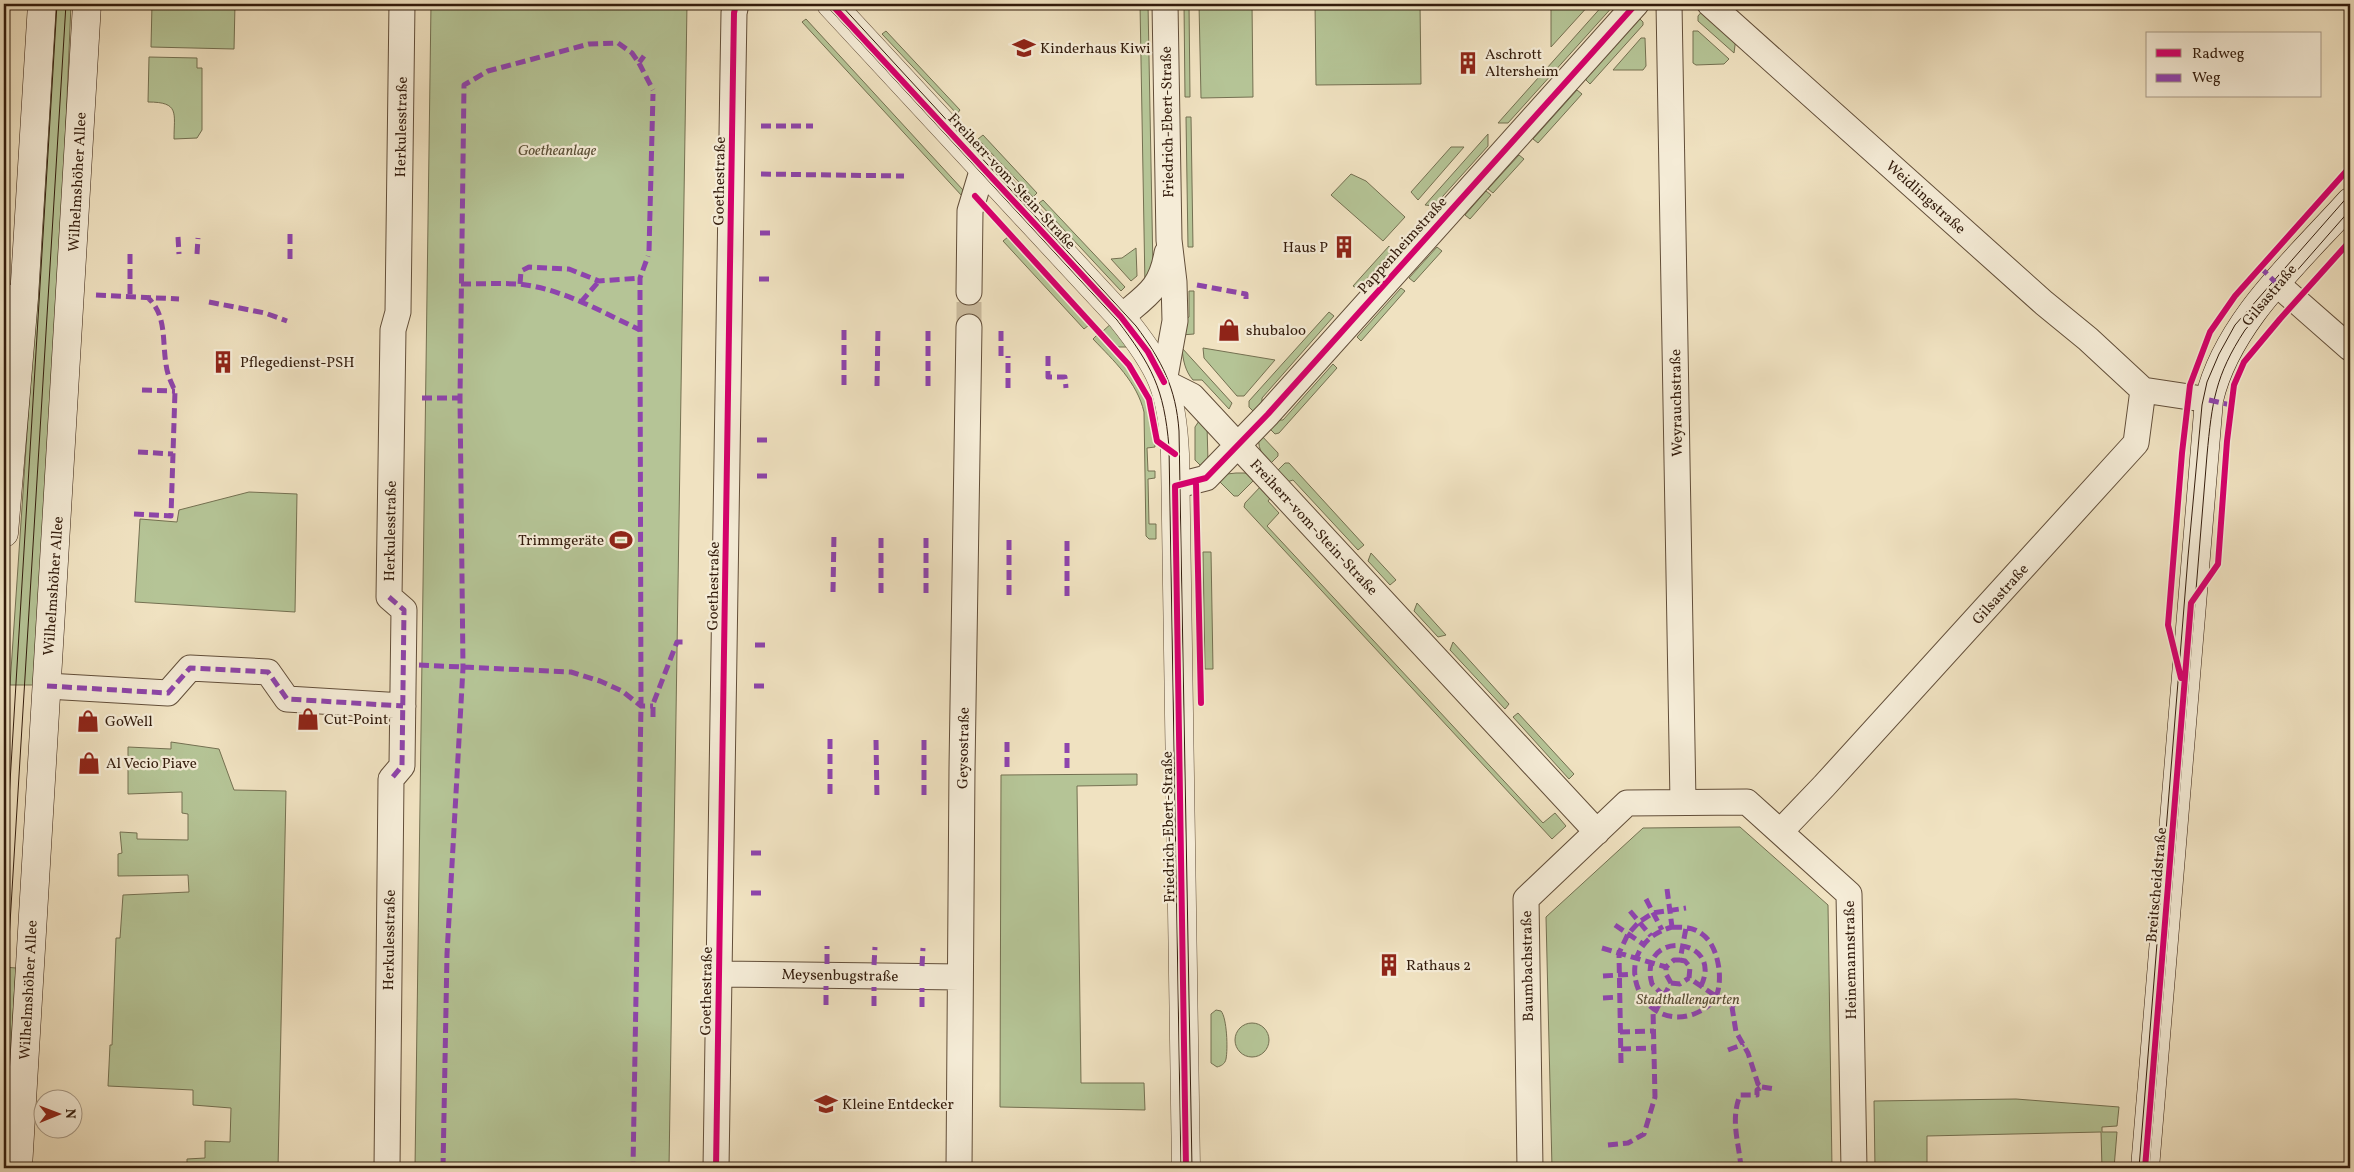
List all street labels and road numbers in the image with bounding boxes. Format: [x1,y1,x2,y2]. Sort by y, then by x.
street label: Friedrich-Ebert-Straße [1157,46,1180,198]
street label: Herkulesstraße [391,76,414,178]
street label: Freiherr-vom-Stein-Straße [942,109,1080,255]
street label: Wilhelmshöher Allee [64,112,93,252]
street label: Goethestraße [709,136,732,226]
street label: Weidlingstraße [1880,156,1970,240]
street label: Pappenheimstraße [1354,193,1453,299]
street label: Gilsastraße [2238,260,2302,332]
street label: Weyrauchstraße [1666,349,1689,457]
street label: Freiherr-vom-Stein-Straße [1244,455,1382,601]
street label: Herkulesstraße [380,480,403,582]
street label: Wilhelmshöher Allee [39,516,70,657]
street label: Goethestraße [703,541,726,631]
street label: Gilsastraße [1968,560,2034,630]
street label: Geysostraße [953,707,976,789]
street label: Friedrich-Ebert-Straße [1158,751,1181,903]
street label: Breitscheidstraße [2142,827,2173,944]
street label: Herkulesstraße [379,889,402,991]
street label: Heinemannstraße [1840,900,1863,1020]
street label: Baumbachstraße [1517,910,1540,1022]
street label: Wilhelmshöher Allee [15,920,44,1060]
street label: Goethestraße [696,946,719,1036]
street label: Meysenbugstraße [781,965,899,988]

